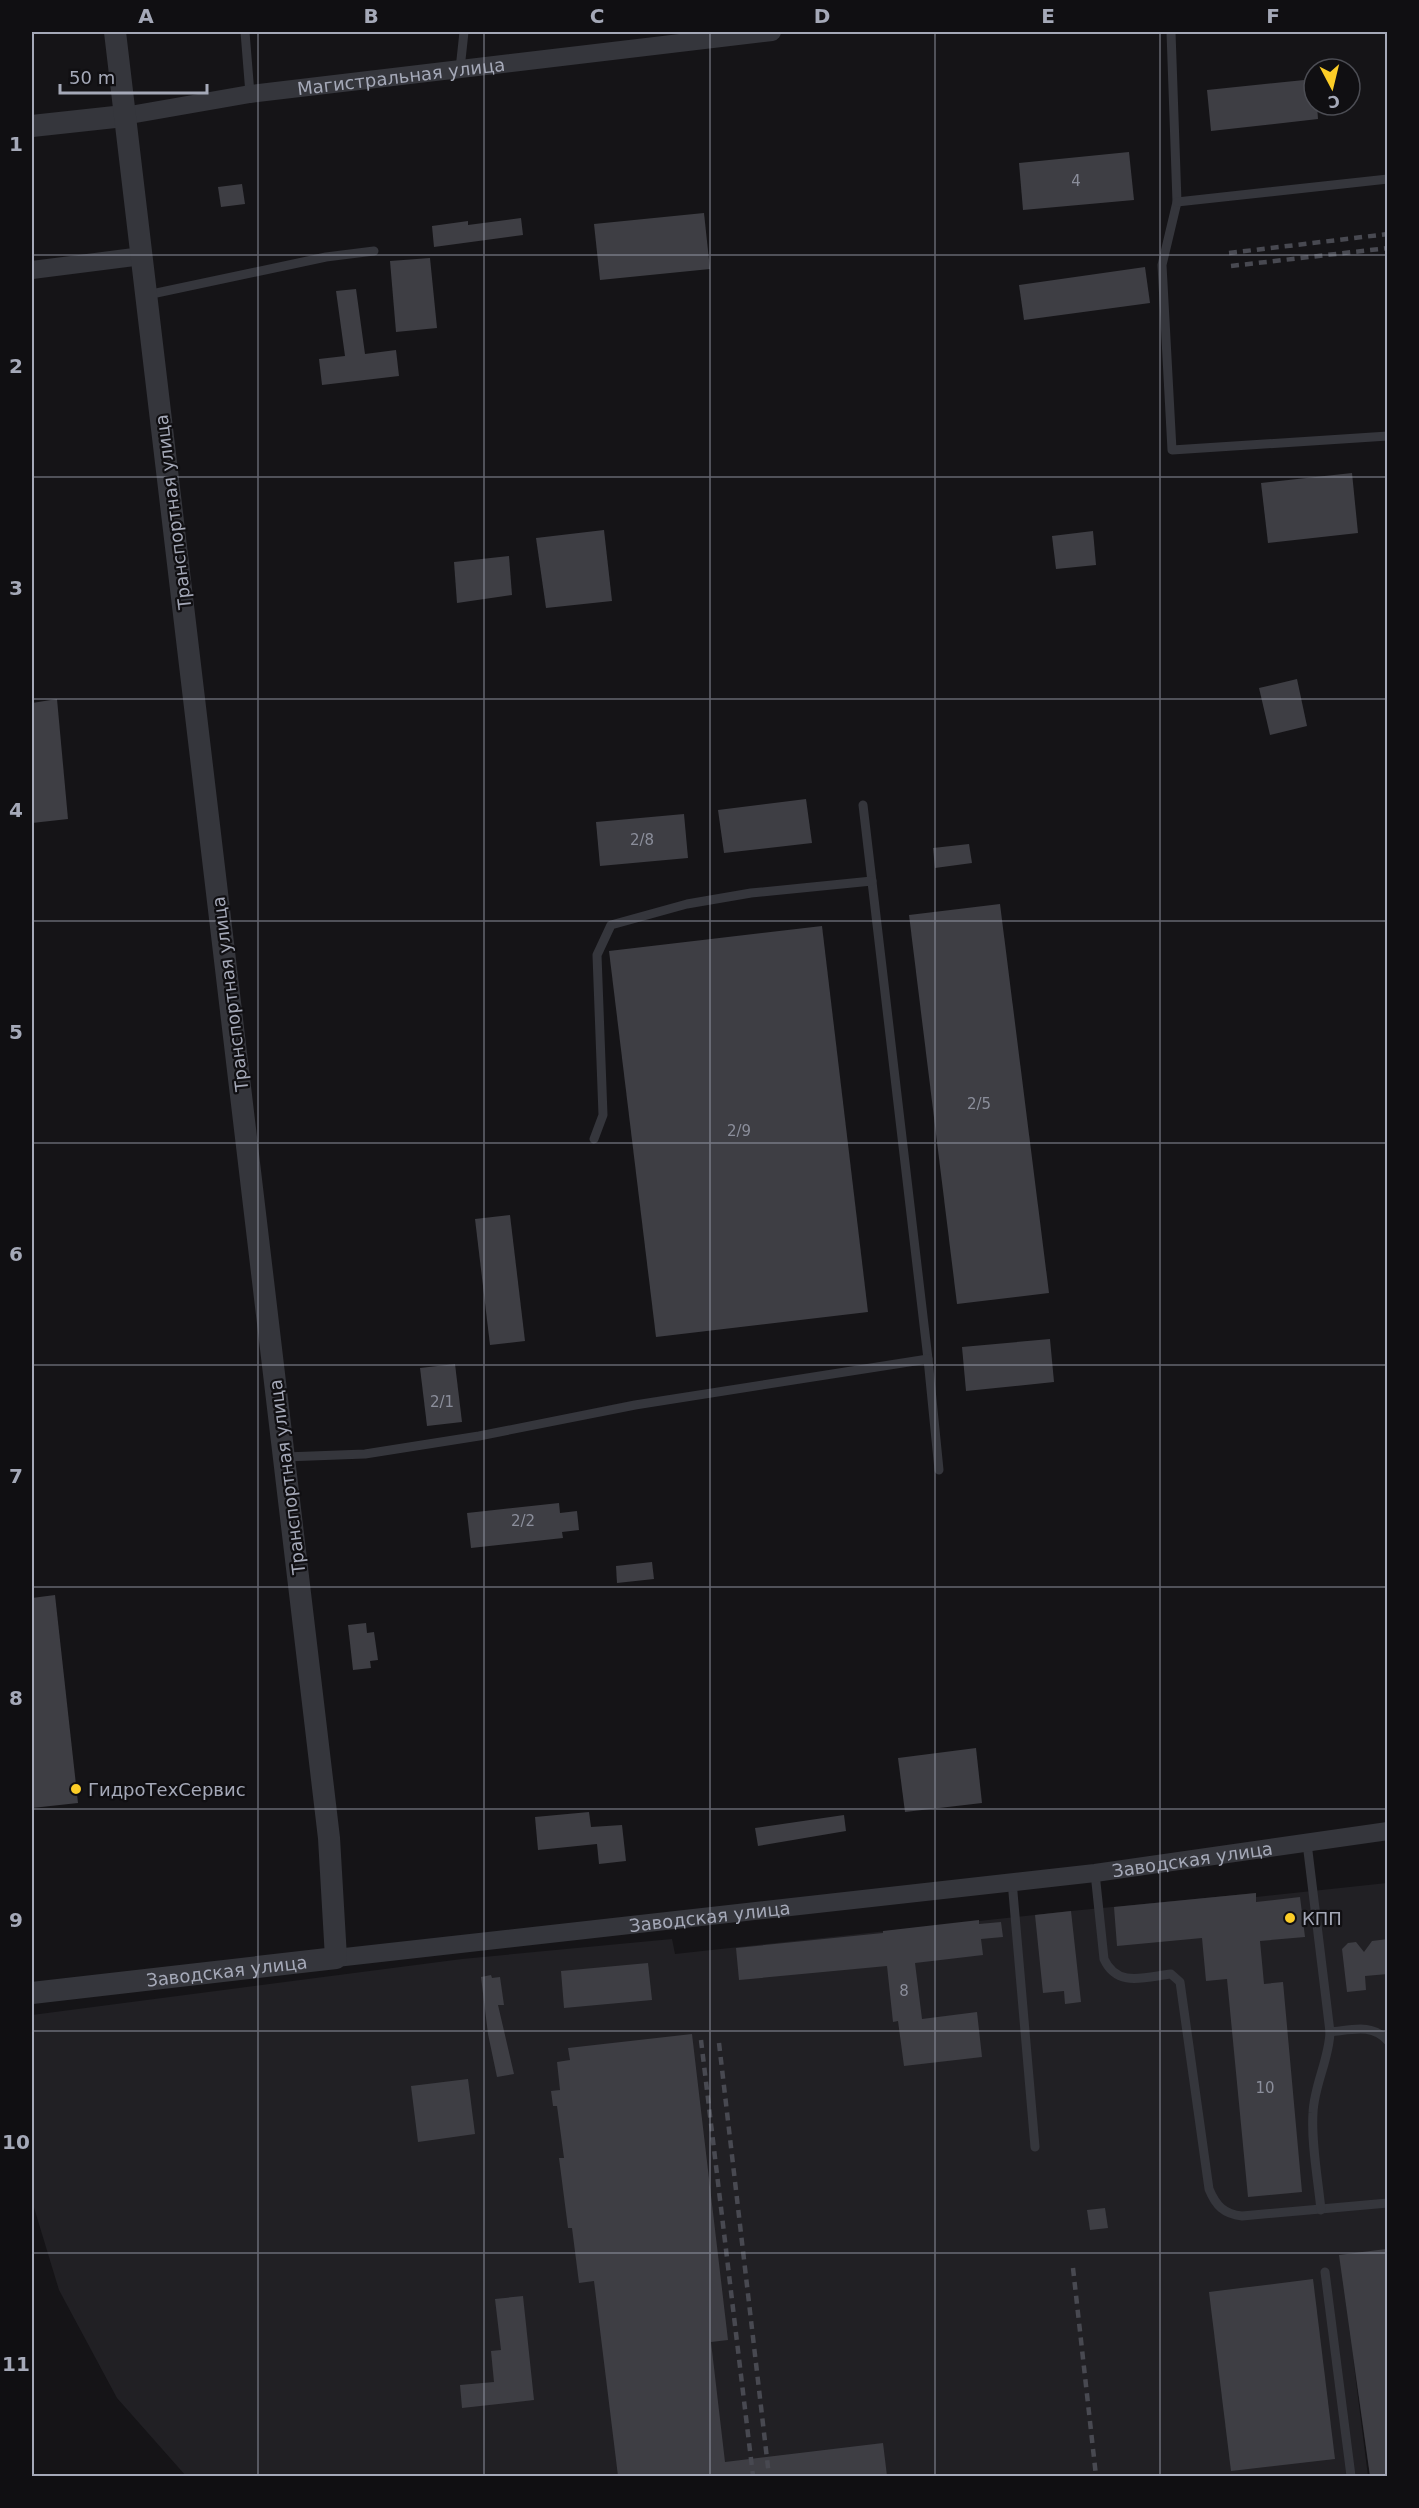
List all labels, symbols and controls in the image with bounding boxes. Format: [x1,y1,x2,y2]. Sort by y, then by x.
text: A [138,4,154,28]
text: B [363,4,379,28]
text: C [590,4,604,28]
text: D [814,4,830,28]
text: E [1041,4,1055,28]
text: F [1266,4,1280,28]
street label: Магистральная улица [296,53,506,99]
scale bar [60,57,207,95]
north arrow [1302,57,1362,117]
text: 50 m [69,67,115,88]
text: С [1327,91,1341,112]
text: 1 [9,132,23,156]
house number: 4 [1071,172,1081,190]
text: 2 [9,354,23,378]
street label: Транспортная улица [151,413,196,612]
text: 3 [9,576,23,600]
text: 4 [9,798,23,822]
house number: 2/8 [630,831,654,849]
street label: Транспортная улица [208,895,253,1094]
text: 5 [9,1020,23,1044]
house number: 2/5 [967,1095,991,1113]
house number: 2/9 [727,1122,751,1140]
text: 6 [9,1242,23,1266]
street label: Транспортная улица [265,1378,310,1577]
house number: 2/1 [430,1393,454,1411]
text: 7 [9,1464,23,1488]
house number: 2/2 [511,1512,535,1530]
text: 8 [9,1686,23,1710]
place label: ГидроТехСервис [88,1779,246,1800]
marker: ГидроТехСервис [69,1782,83,1796]
street label: Заводская улица [1110,1837,1274,1881]
street label: Заводская улица [628,1897,791,1936]
text: 9 [9,1908,23,1932]
place label: КПП [1302,1908,1342,1929]
marker: КПП [1283,1911,1297,1925]
street label: Заводская улица [145,1951,308,1990]
house number: 8 [899,1982,909,2000]
house number: 10 [1255,2079,1275,2097]
text: 10 [2,2130,30,2154]
text: 11 [2,2352,30,2376]

